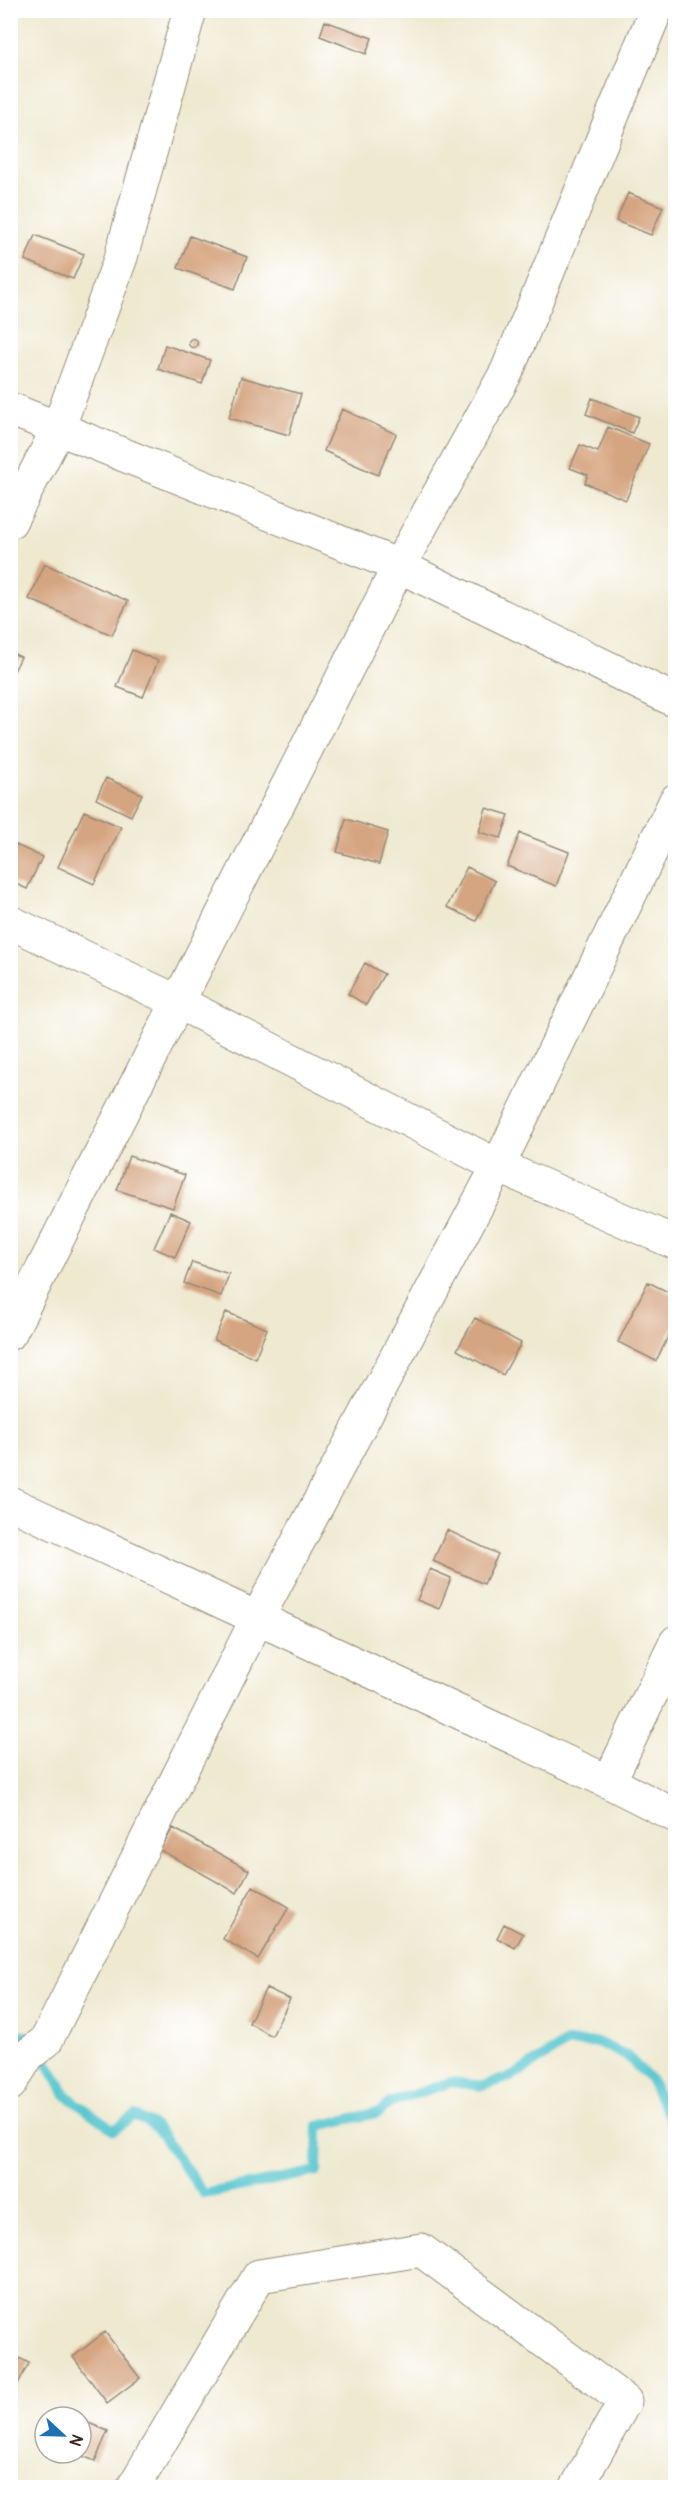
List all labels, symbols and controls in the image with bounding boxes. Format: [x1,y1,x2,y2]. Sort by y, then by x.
north arrow [33,2405,93,2465]
text: N [65,2431,87,2449]

